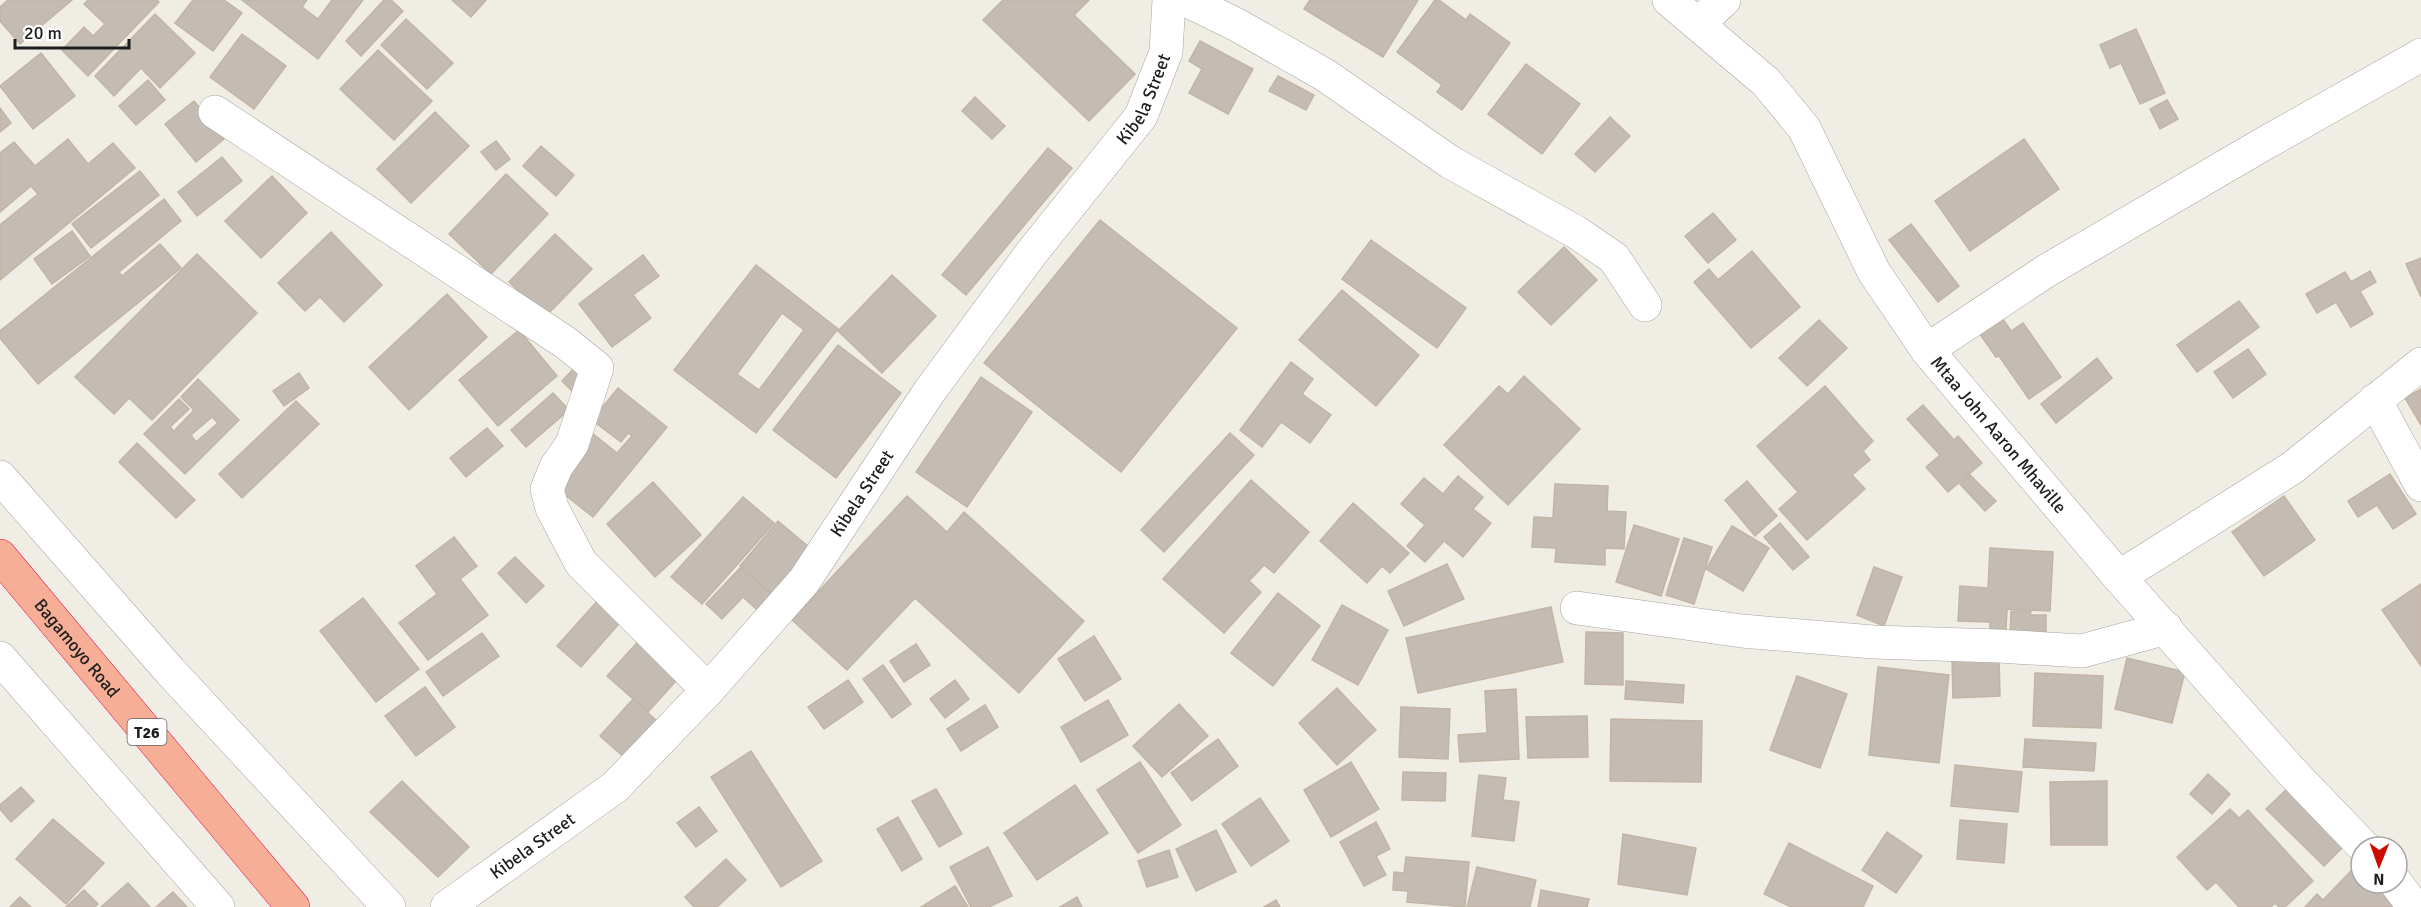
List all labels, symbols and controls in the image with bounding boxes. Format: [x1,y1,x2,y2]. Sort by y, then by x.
scale bar [15,12,129,50]
text: 20 m [24,22,62,44]
street label: Kibela Street [1111,51,1175,149]
street label: Mtaa John Aaron Mhaville [1926,352,2071,518]
street label: Kibela Street [825,446,899,541]
street label: Bagamoyo Road [29,594,124,702]
road number: T26 [128,719,166,745]
street label: Kibela Street [486,808,579,884]
north arrow [2349,835,2409,895]
text: N [2373,869,2384,889]

